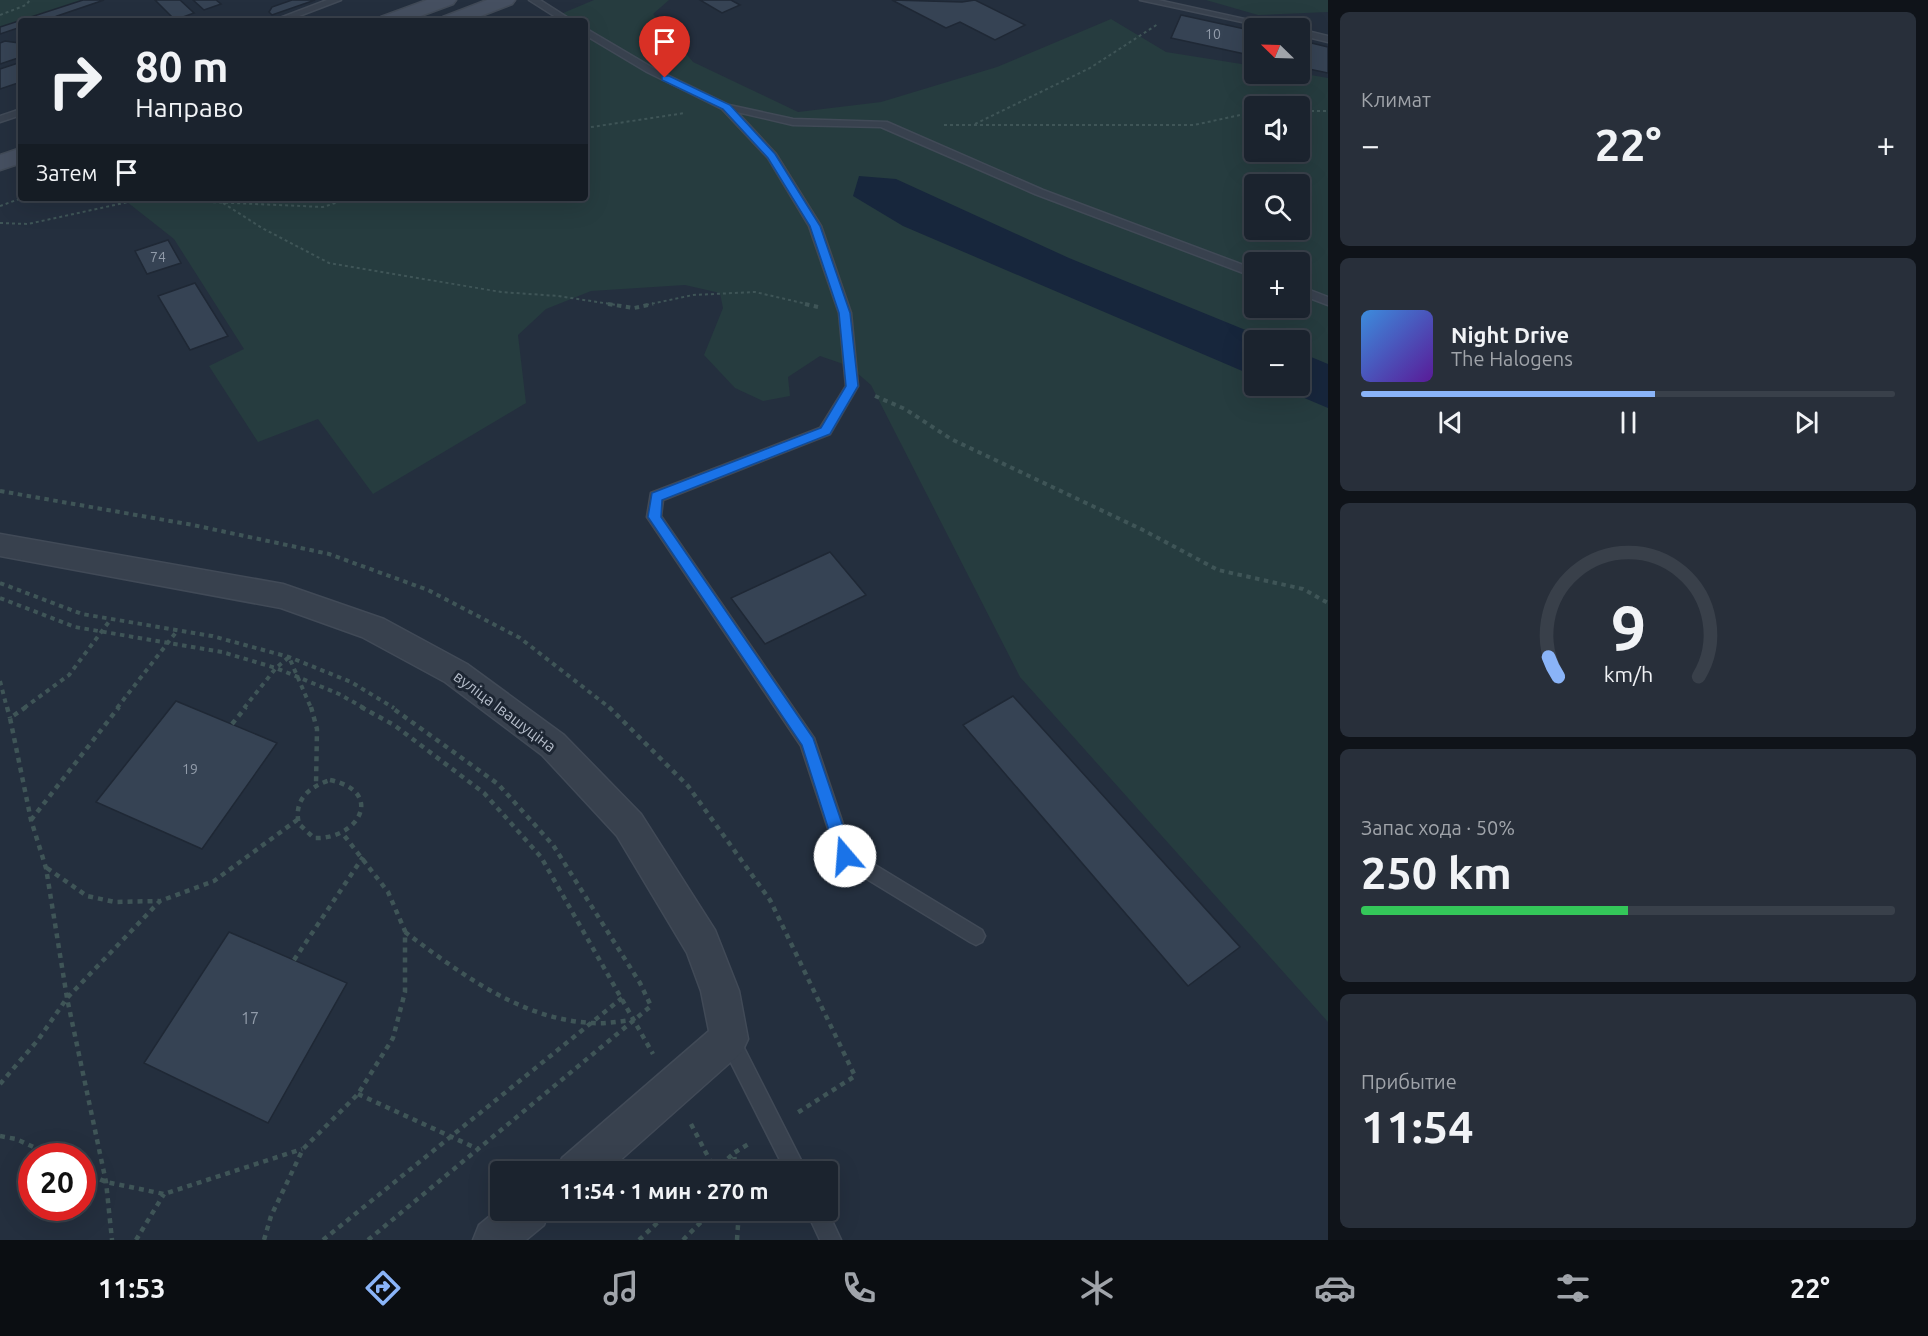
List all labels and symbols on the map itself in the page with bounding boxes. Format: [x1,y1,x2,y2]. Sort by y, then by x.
pin [639,16,690,78]
north arrow [1244,18,1310,84]
house number: 10 [1205,26,1221,42]
house number: 74 [150,249,166,265]
street label: вуліца Івашуціна [450,667,560,755]
house number: 19 [182,761,198,777]
position arrow [813,824,877,888]
house number: 17 [241,1009,259,1027]
speed limit sign: 20 [18,1143,96,1221]

